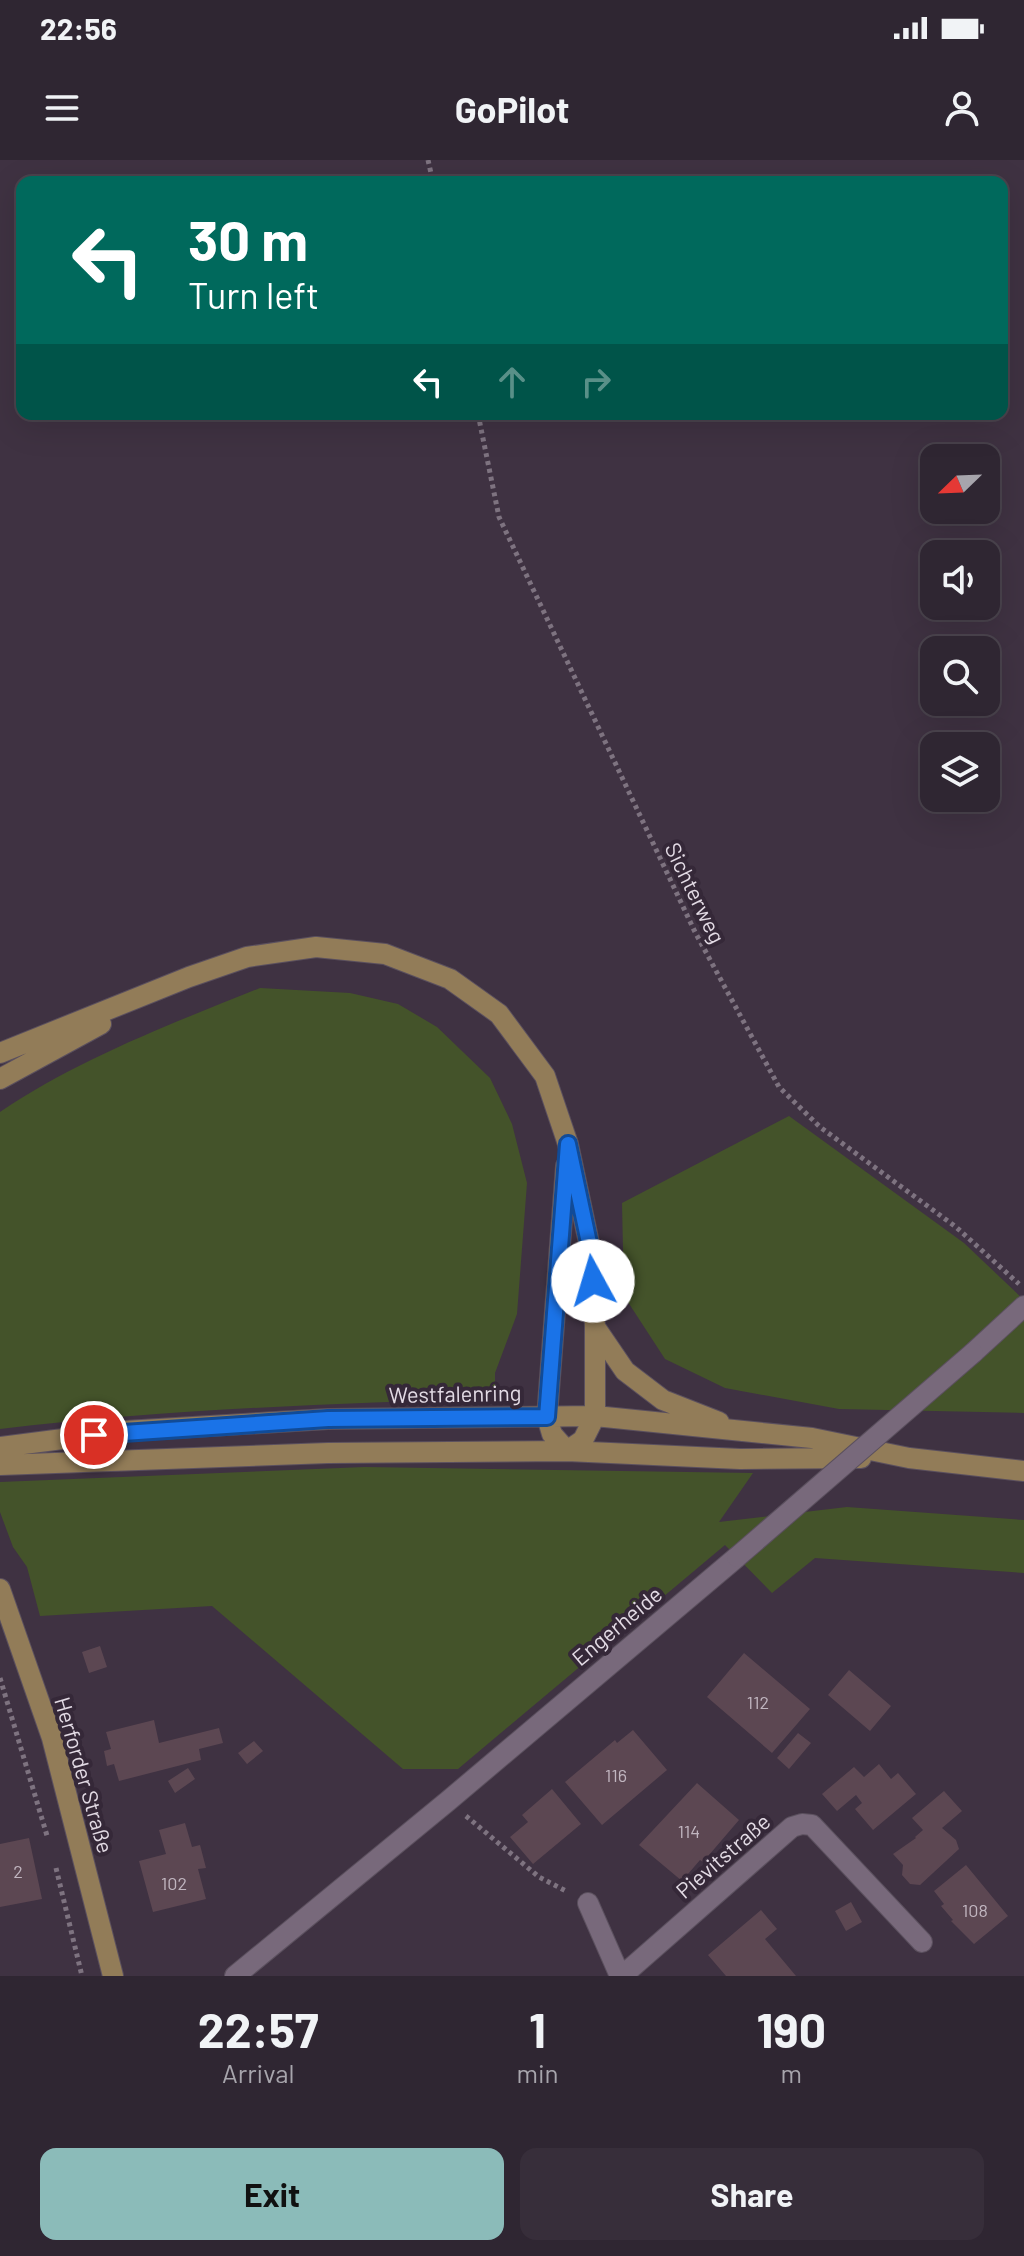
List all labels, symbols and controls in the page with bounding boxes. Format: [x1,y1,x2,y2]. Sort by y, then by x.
text: 22:56 [40,10,117,46]
icon: menu [40,86,84,130]
icon: person [940,86,984,130]
text: GoPilot [455,87,569,130]
text: 30 m [188,205,308,272]
icon: left [56,208,160,312]
text: Turn left [188,273,319,316]
icon: left [406,360,450,404]
icon: ahead [490,360,534,404]
icon: right [574,360,618,404]
north arrow [920,444,1000,524]
map controls [920,444,1000,812]
button: sound [920,540,1000,620]
button: search [920,636,1000,716]
button: layers [920,732,1000,812]
street label: Sichterweg [660,838,731,947]
position arrow [551,1239,635,1323]
street label: Westfalenring [388,1379,522,1407]
pin [60,1401,128,1469]
icon: arrive [72,1413,116,1457]
street label: Engerheide [566,1580,667,1670]
house number: 112 [747,1691,769,1713]
street label: Herforder Straße [50,1694,120,1856]
house number: 116 [605,1764,627,1786]
street label: Pievitstraße [670,1807,775,1903]
house number: 114 [678,1820,700,1842]
house number: 2 [13,1860,23,1882]
house number: 102 [161,1872,187,1894]
house number: 108 [962,1899,988,1921]
text: 22:57 [198,2000,319,2058]
text: 1 [529,2000,546,2058]
text: 190 [756,2000,826,2058]
text: Arrival [222,2057,295,2088]
text: min [516,2057,559,2088]
text: m [781,2057,802,2088]
button: Exit [40,2148,504,2240]
button: Share [520,2148,984,2240]

